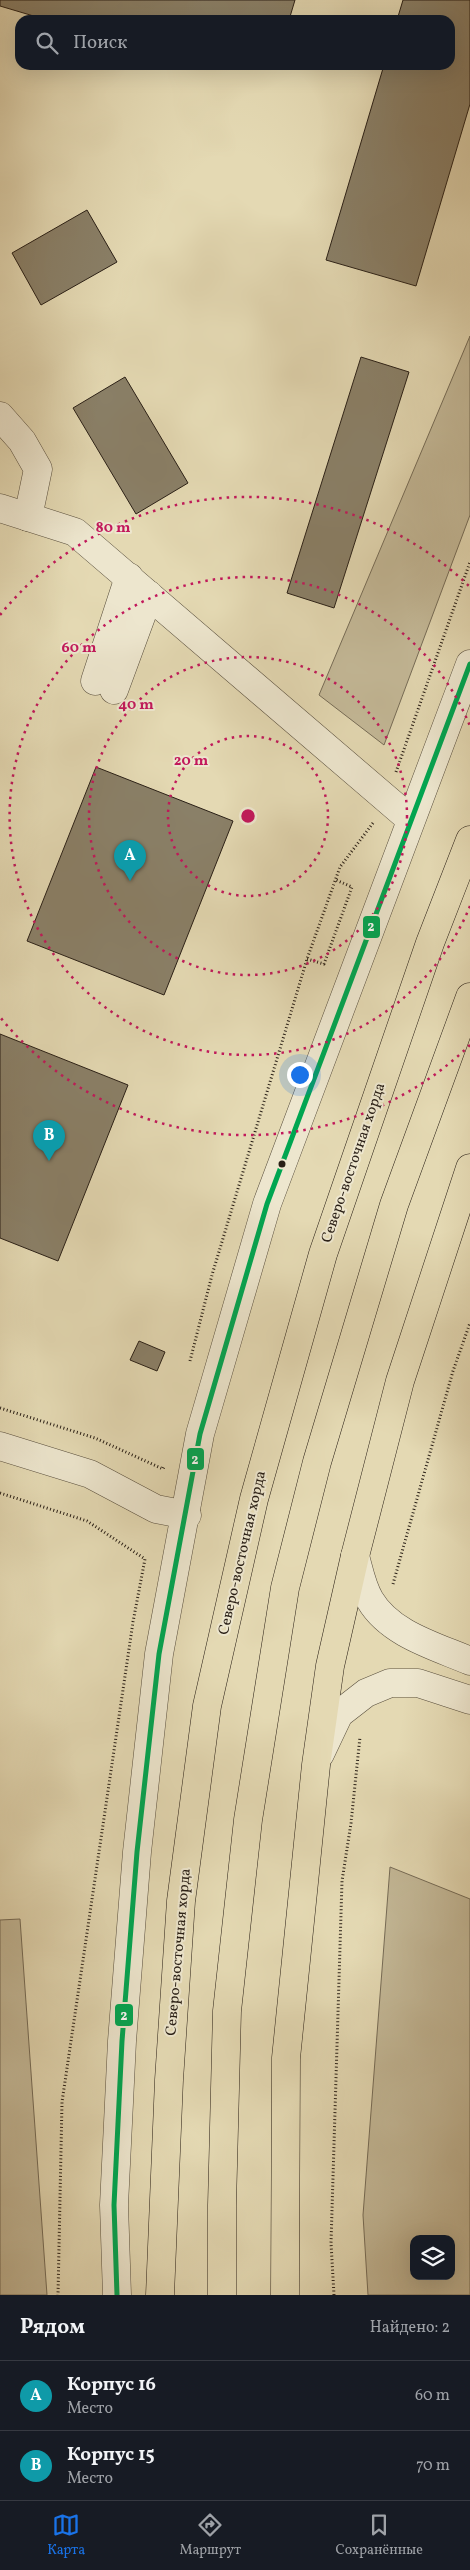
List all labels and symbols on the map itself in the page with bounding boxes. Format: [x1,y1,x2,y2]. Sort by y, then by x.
text: 80 m [96,518,131,539]
text: 60 m [62,638,97,659]
text: 40 m [118,695,154,716]
text: 20 m [174,751,209,772]
centre of rings [239,807,257,825]
pin: A [114,840,146,881]
line badge: 2 [362,915,381,939]
text: 2 [367,918,375,937]
your location [287,1062,313,1088]
street label: Северо-восточная хорда [317,1080,391,1246]
pin: B [33,1120,65,1161]
unlabelled marker [277,1159,287,1169]
line badge: 2 [186,1447,205,1471]
text: 2 [191,1451,199,1470]
street label: Северо-восточная хорда [214,1469,272,1637]
street label: Северо-восточная хорда [161,1867,197,2037]
line badge: 2 [114,2003,134,2027]
text: 2 [120,2007,128,2026]

